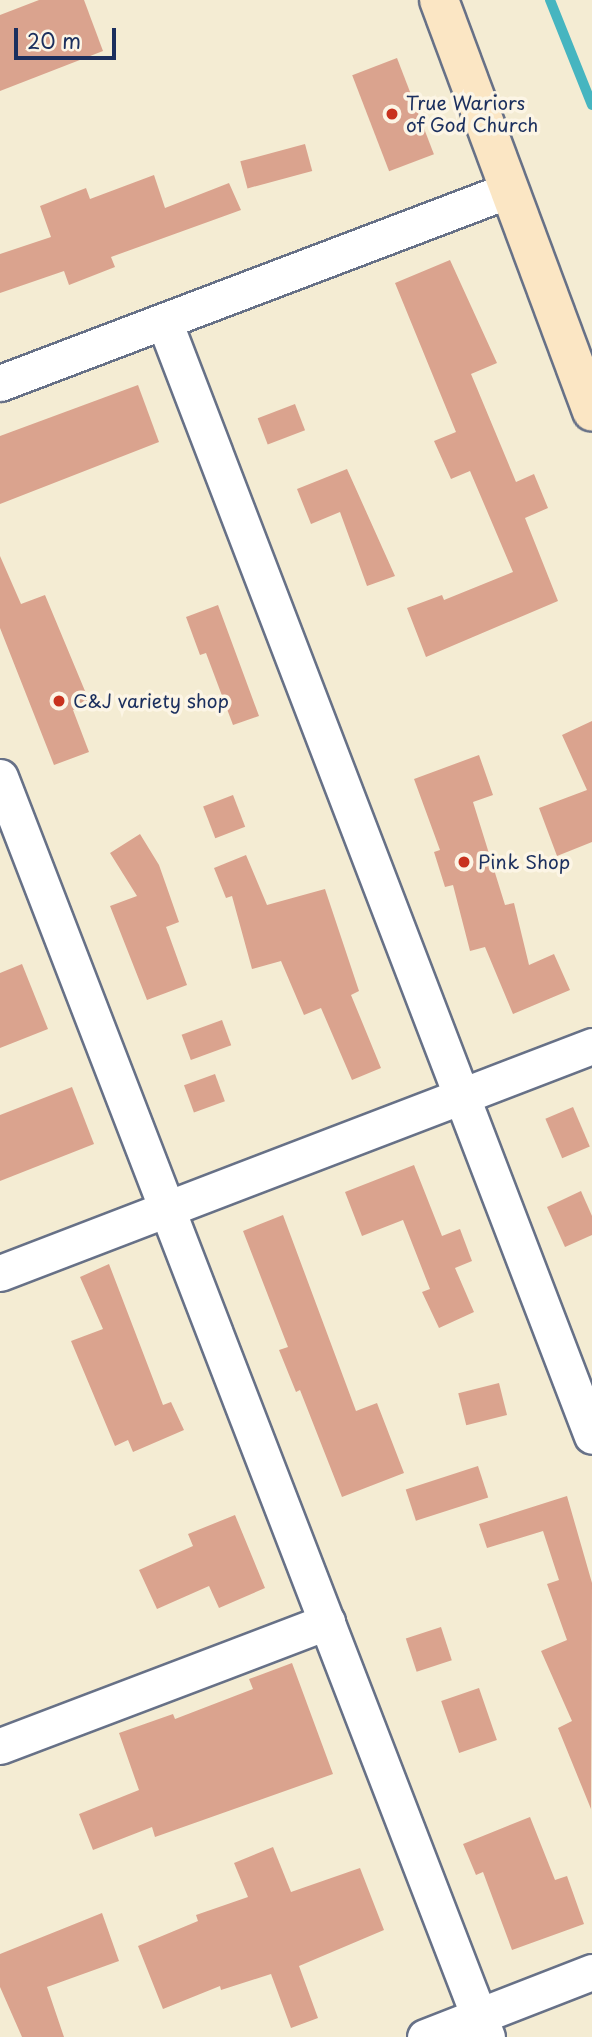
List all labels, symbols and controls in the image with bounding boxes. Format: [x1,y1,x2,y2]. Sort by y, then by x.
scale bar [18,14,119,58]
text: 20 m [27,24,81,56]
place label: True Wariors of God Church [406,92,539,136]
marker: True Wariors of God Church [384,106,400,122]
place label: C&J variety shop [73,690,231,712]
marker: C&J variety shop [51,693,67,709]
place label: Pink Shop [478,851,570,873]
marker: Pink Shop [456,854,472,870]

